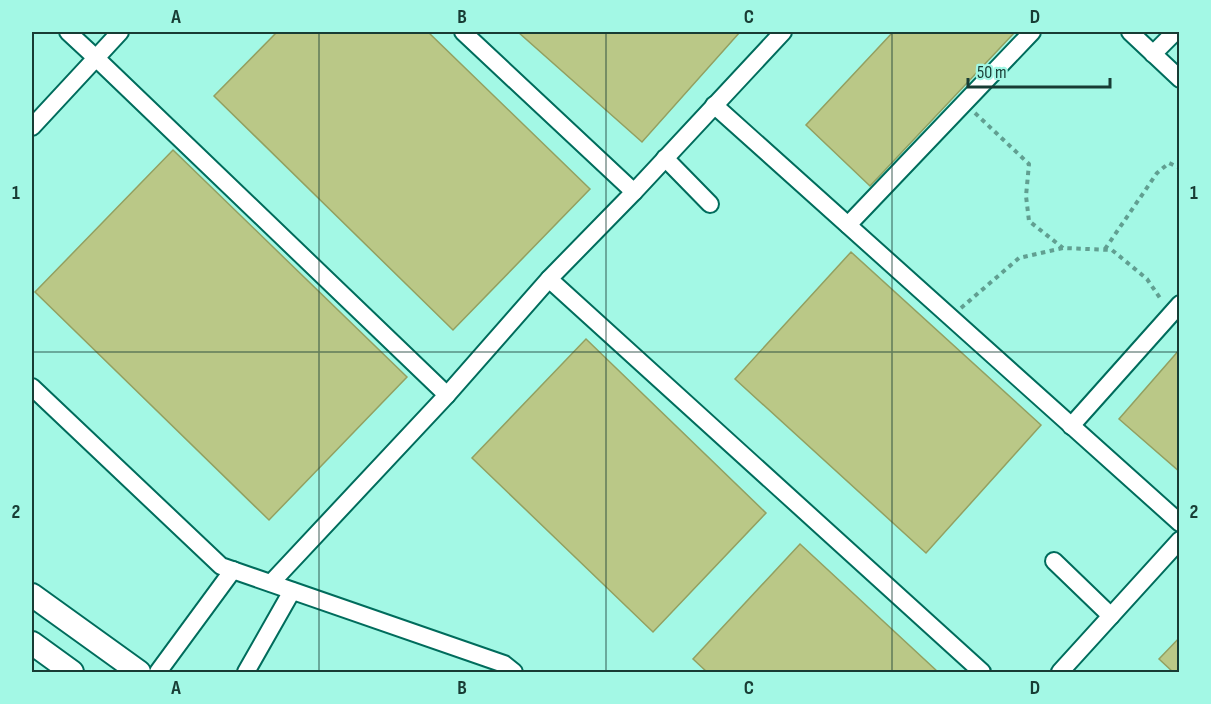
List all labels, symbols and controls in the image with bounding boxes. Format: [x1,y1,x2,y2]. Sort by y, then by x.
text: A [170,5,181,29]
text: B [457,5,467,29]
text: C [744,5,754,29]
text: D [1030,5,1040,29]
scale bar [968,51,1110,89]
text: 50 m [977,62,1007,83]
text: 1 [12,181,20,205]
text: 1 [1190,181,1198,205]
text: 2 [12,500,20,524]
text: 2 [1190,500,1198,524]
text: A [170,676,181,700]
text: B [457,676,467,700]
text: C [744,676,754,700]
text: D [1030,676,1040,700]

